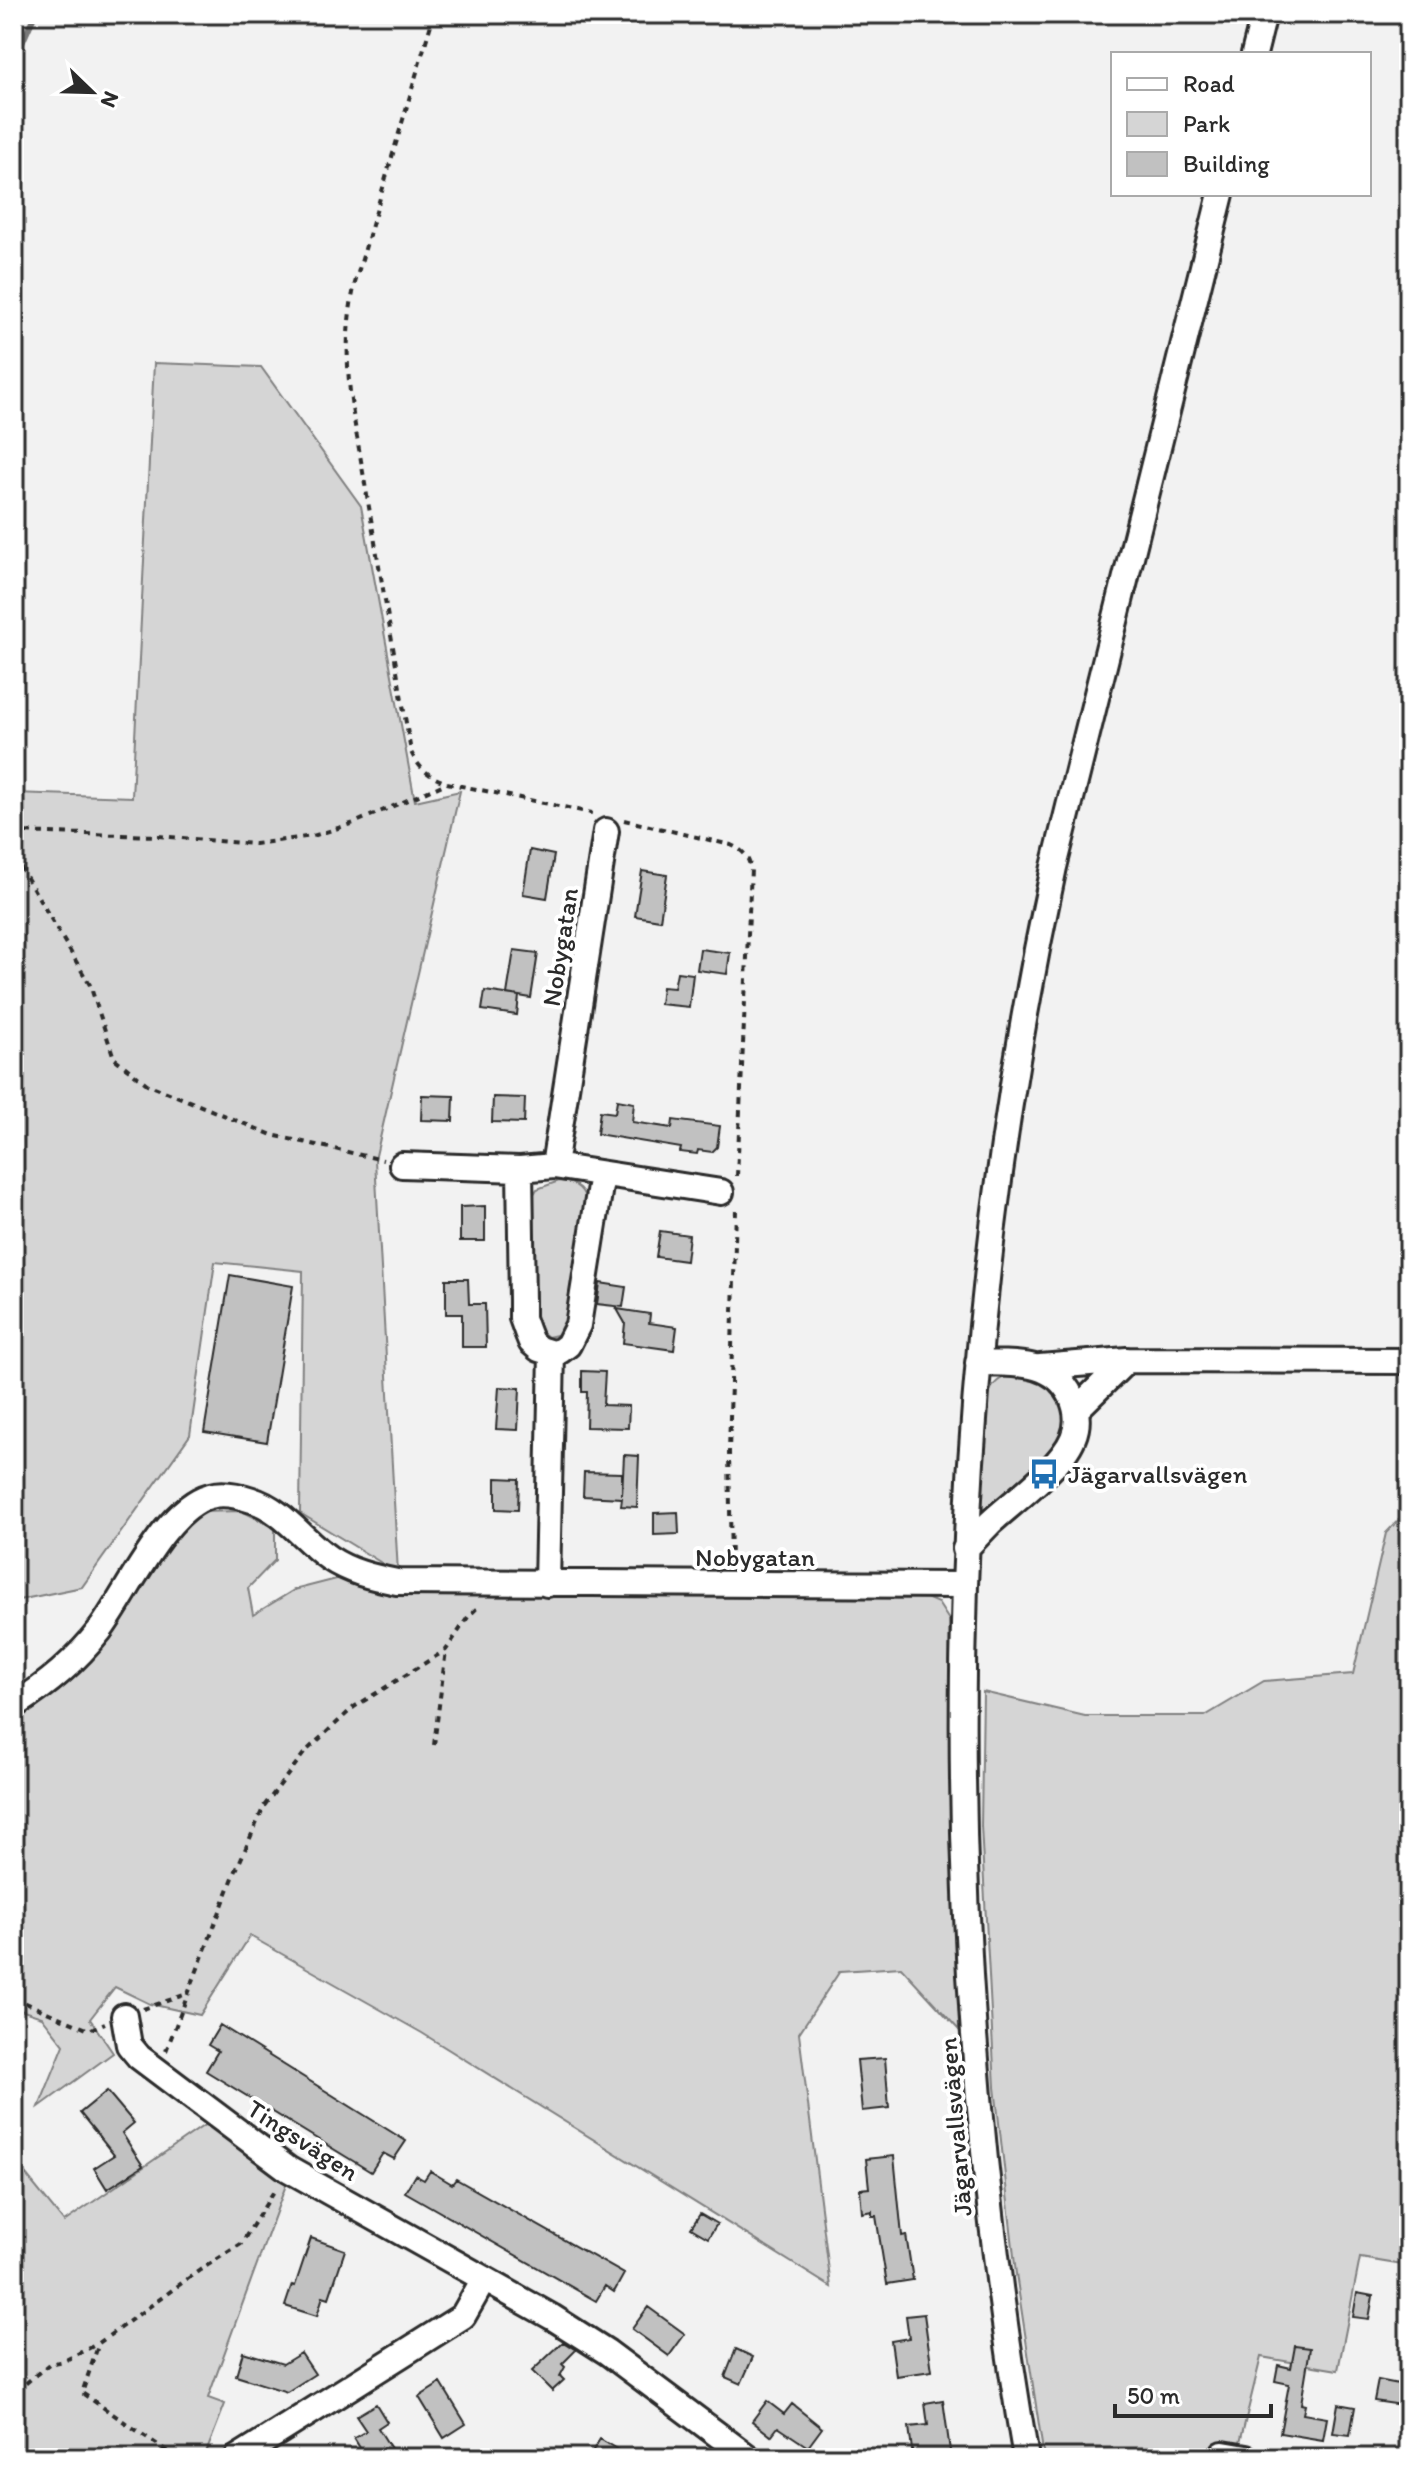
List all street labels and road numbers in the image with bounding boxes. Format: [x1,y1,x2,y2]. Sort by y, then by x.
street label: Nobygatan [535,885,585,1009]
street label: Nobygatan [695,1541,815,1573]
street label: Jägarvallsvägen [931,2036,979,2218]
street label: Tingsvägen [241,2092,365,2188]

